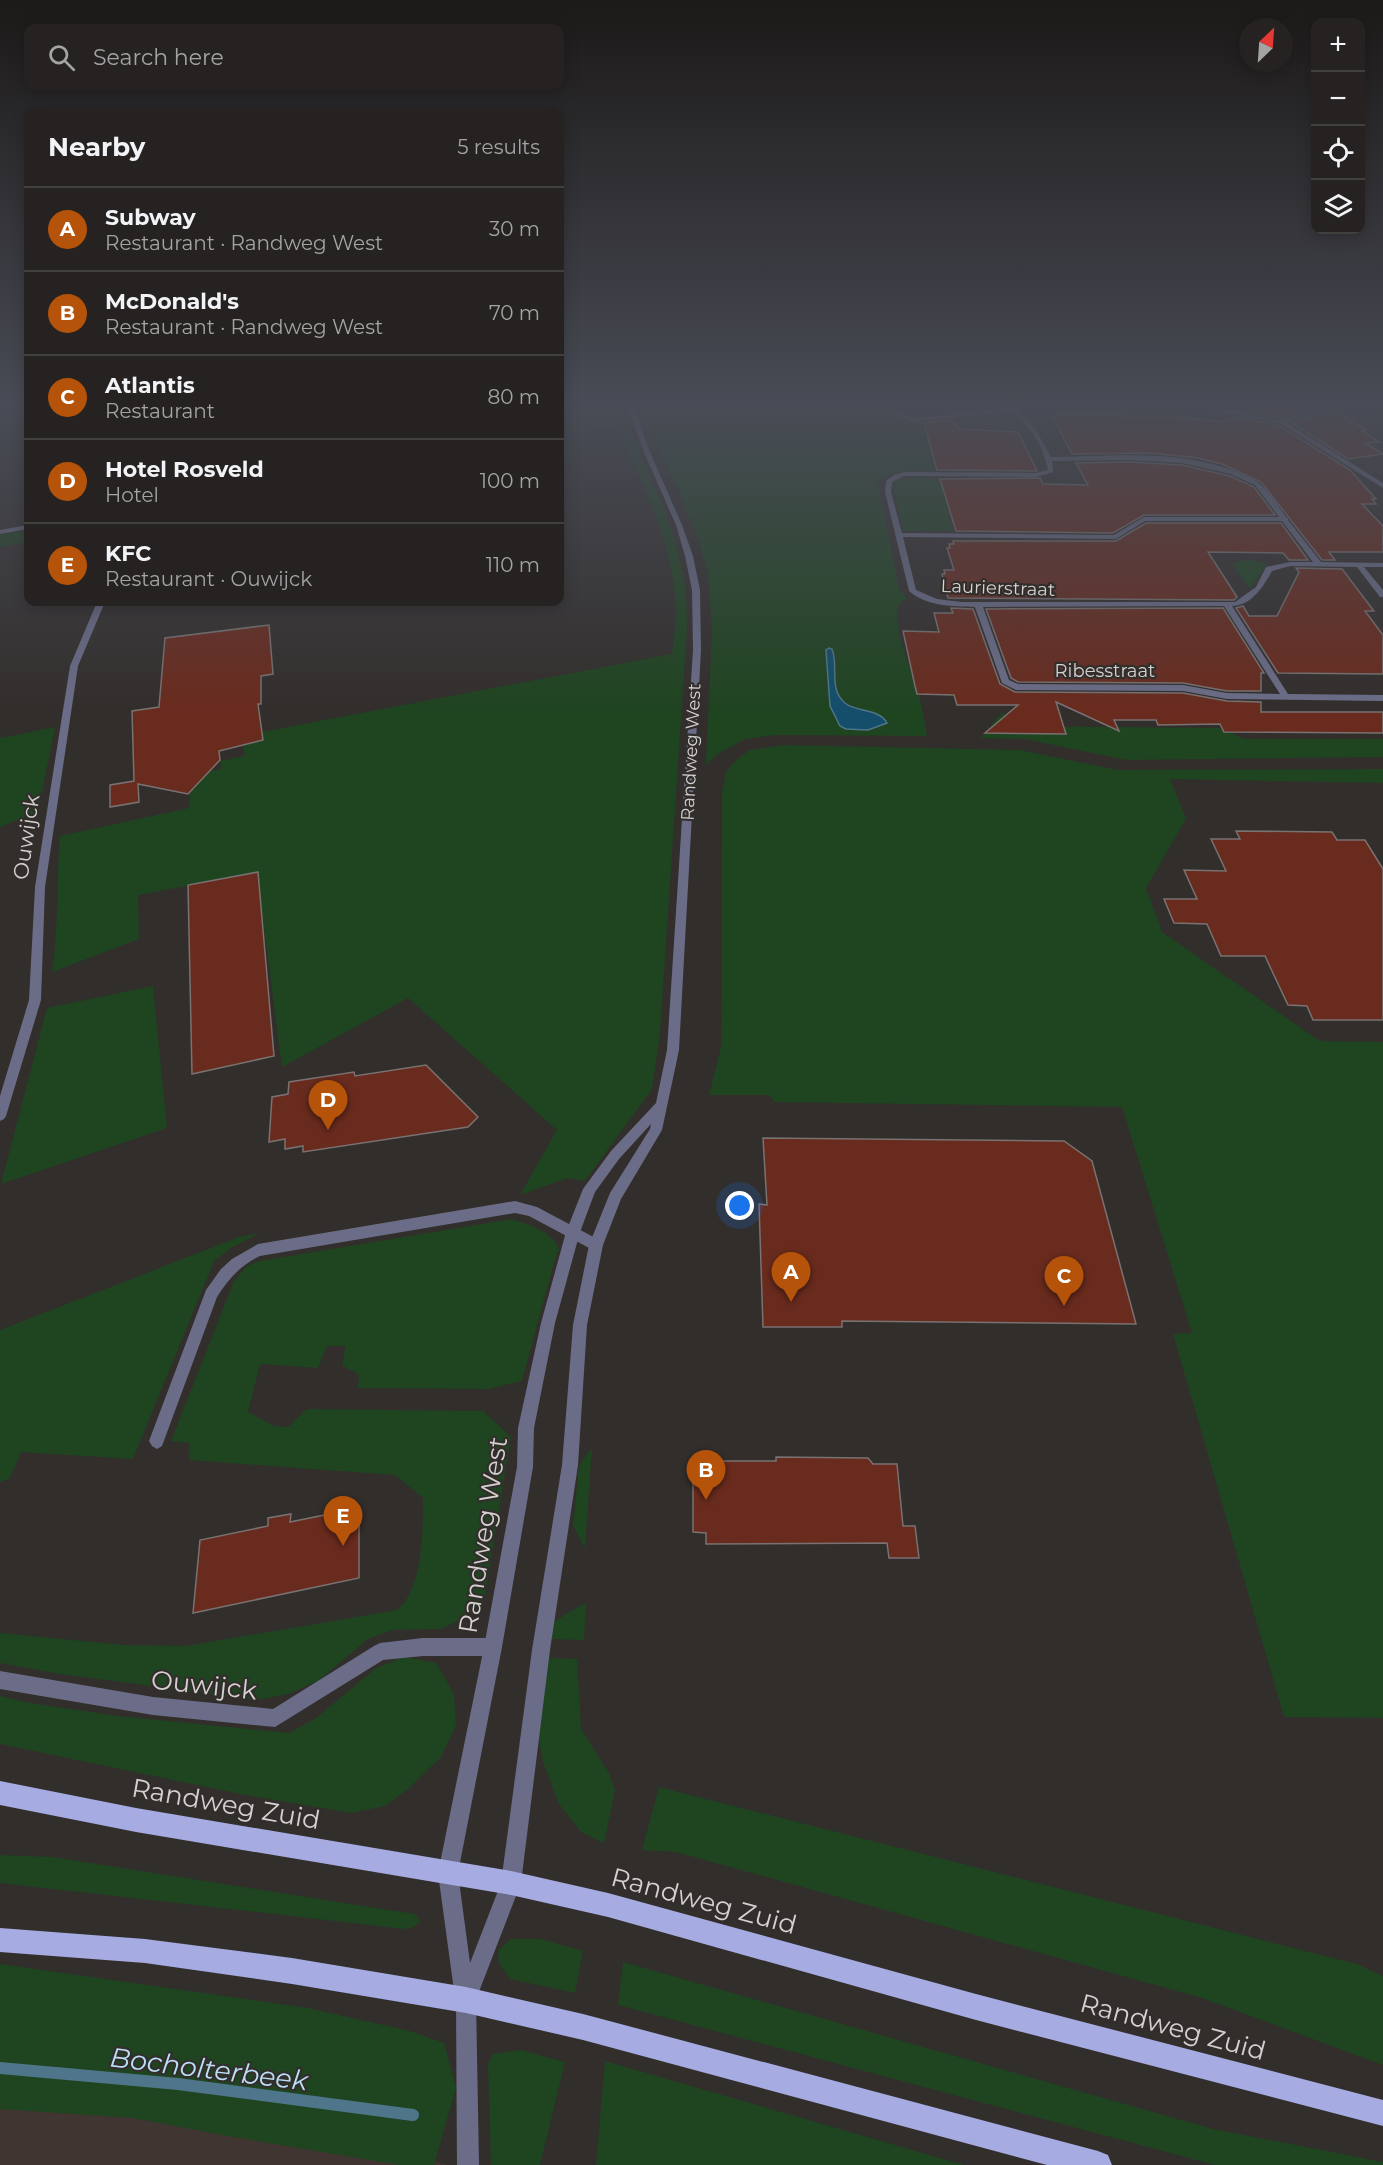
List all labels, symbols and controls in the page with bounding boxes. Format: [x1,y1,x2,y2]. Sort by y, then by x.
north arrow [1239,18,1293,72]
map controls [1311,18,1365,234]
button: + [1311,18,1365,72]
search box [24,24,564,90]
icon: search [45,41,78,74]
text: Search here [93,44,224,71]
button: − [1311,72,1365,126]
button: locate [1311,126,1365,180]
text: Nearby [48,131,145,163]
text: 5 results [457,135,540,159]
button: layers [1311,180,1365,234]
text: Subway [105,204,196,231]
text: A [60,217,75,241]
text: 30 m [489,217,540,241]
text: Restaurant · Randweg West [105,231,383,255]
text: McDonald's [105,288,239,315]
text: B [60,301,75,325]
text: 70 m [489,301,540,325]
text: Restaurant · Randweg West [105,315,383,339]
text: Atlantis [105,372,195,399]
text: C [60,385,75,409]
text: 80 m [488,385,540,409]
text: Restaurant [105,399,215,423]
text: Hotel Rosveld [105,456,264,483]
text: D [59,469,76,493]
text: 100 m [480,469,540,493]
text: Hotel [105,483,159,507]
text: KFC [105,540,151,567]
text: E [61,553,74,577]
text: 110 m [486,553,540,577]
text: Restaurant · Ouwijck [105,567,312,591]
street label: Laurierstraat [940,575,1056,601]
street label: Ribesstraat [1055,660,1155,682]
street label: Randweg West [676,683,706,821]
street label: Ouwijck [8,792,44,881]
pin: D [308,1080,348,1130]
your location [725,1191,754,1220]
pin: A [772,1252,810,1302]
pin: C [1044,1256,1084,1306]
street label: Randweg West [452,1435,514,1635]
pin: B [686,1450,726,1500]
pin: E [324,1496,362,1546]
street label: Ouwijck [149,1664,259,1707]
street label: Randweg Zuid [129,1772,323,1836]
street label: Randweg Zuid [608,1861,800,1941]
street label: Randweg Zuid [1077,1987,1269,2067]
water label: Bocholterbeek [108,2040,311,2098]

